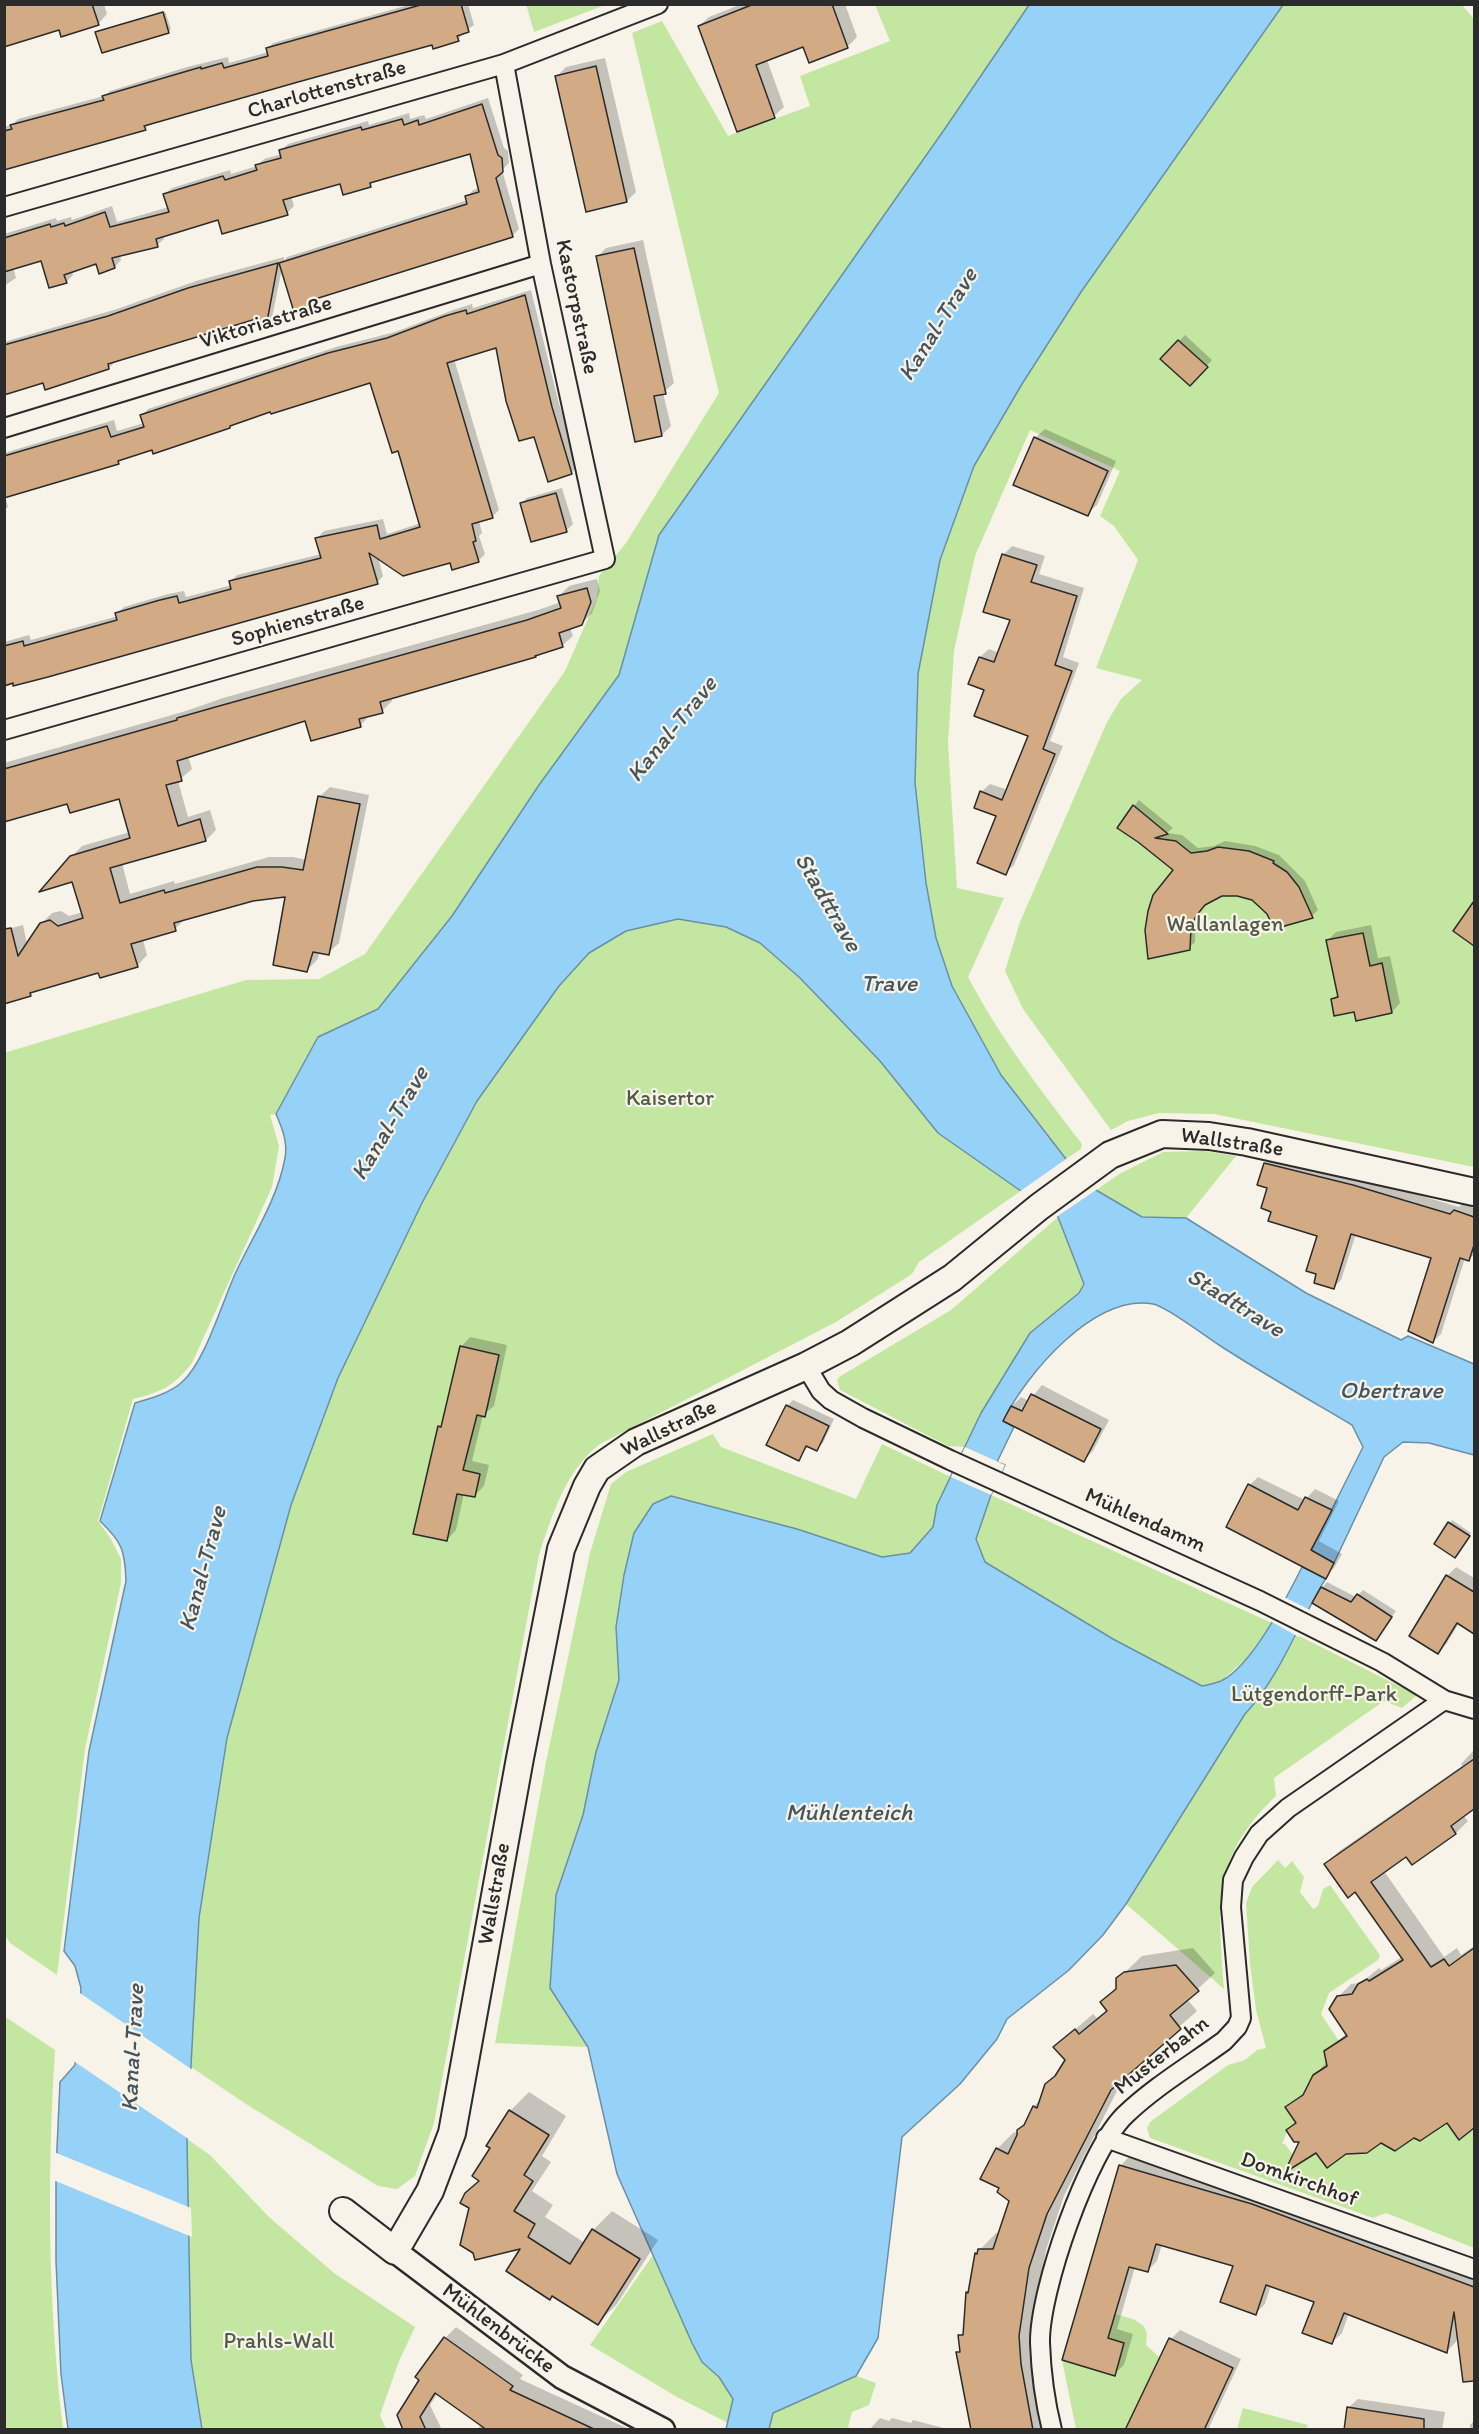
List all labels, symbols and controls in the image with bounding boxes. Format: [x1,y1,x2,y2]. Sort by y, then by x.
street label: Charlottenstraße [245,55,409,125]
street label: Kastorpstraße [549,237,603,377]
water label: Kanal-Trave [893,263,985,387]
street label: Viktoriastraße [197,290,335,356]
street label: Sophienstraße [228,590,368,654]
water label: Kanal-Trave [622,671,724,789]
water label: Stadttrave [787,849,867,957]
park label: Wallanlagen [1166,912,1284,938]
water label: Trave [861,971,917,999]
water label: Kanal-Trave [346,1062,436,1186]
park label: Kaisertor [626,1086,714,1112]
street label: Wallstraße [1179,1123,1285,1163]
water label: Stadttrave [1181,1263,1289,1345]
water label: Obertrave [1339,1378,1443,1406]
street label: Wallstraße [617,1394,721,1464]
street label: Mühlendamm [1080,1483,1210,1559]
water label: Kanal-Trave [174,1504,234,1634]
park label: Lütgendorff-Park [1231,1682,1397,1708]
water label: Mühlenteich [785,1800,913,1828]
street label: Wallstraße [473,1841,517,1947]
water label: Kanal-Trave [116,1984,152,2112]
street label: Musterbahn [1109,2011,1215,2101]
street label: Domkirchhof [1237,2147,1361,2213]
street label: Mühlenbrücke [436,2278,560,2380]
park label: Prahls-Wall [224,2329,334,2355]

